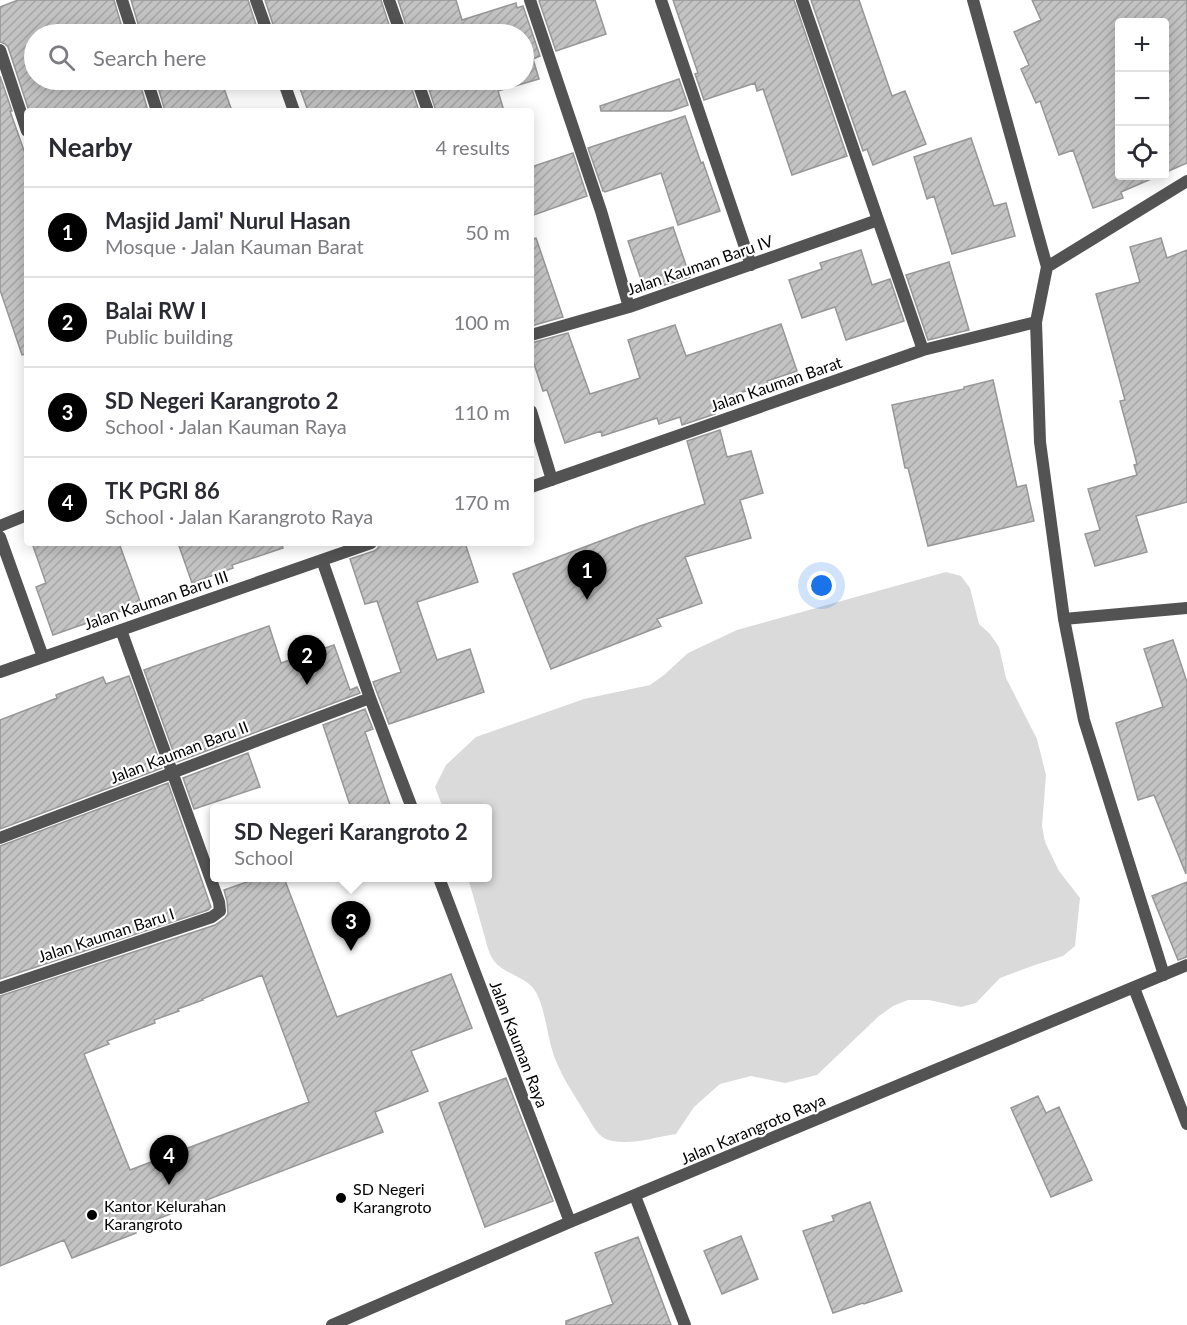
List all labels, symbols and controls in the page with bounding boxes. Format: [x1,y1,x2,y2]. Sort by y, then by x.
map controls [1115,18,1169,180]
button: + [1115,18,1169,72]
search box [24,24,534,90]
icon: search [45,41,78,74]
text: Search here [93,44,206,71]
button: − [1115,72,1169,126]
button: locate [1115,126,1169,180]
text: Nearby [48,131,133,163]
text: 4 results [435,135,510,159]
text: Masjid Jami' Nurul Hasan [105,207,351,234]
text: 1 [62,220,73,244]
text: 50 m [465,220,510,244]
street label: Jalan Kauman Baru IV [624,231,775,298]
text: Mosque · Jalan Kauman Barat [105,234,364,258]
text: Balai RW I [105,297,207,324]
text: 2 [62,310,73,334]
text: 100 m [454,310,510,334]
text: Public building [105,324,233,348]
street label: Jalan Kauman Barat [707,352,844,415]
text: SD Negeri Karangroto 2 [105,387,338,414]
text: 3 [62,400,73,424]
text: 110 m [454,400,510,424]
text: School · Jalan Kauman Raya [105,414,347,438]
text: TK PGRI 86 [105,477,220,504]
text: 4 [62,490,73,514]
text: 170 m [454,490,510,514]
text: School · Jalan Karangroto Raya [105,504,373,528]
pin: 1 [568,550,606,600]
street label: Jalan Kauman Baru III [81,566,230,633]
your location [807,571,836,600]
pin: 2 [288,636,326,685]
street label: Jalan Kauman Baru II [107,716,251,787]
popup [210,804,492,882]
text: SD Negeri Karangroto 2 [234,818,468,845]
text: School [234,845,293,869]
pin: 3 [332,902,370,951]
street label: Jalan Kauman Baru I [35,904,176,966]
street label: Jalan Kauman Raya [487,978,552,1110]
street label: Jalan Karangroto Raya [678,1089,828,1168]
pin: 4 [150,1136,188,1185]
place label: SD Negeri Karangroto [353,1179,432,1216]
marker: SD Negeri Karangroto [334,1191,348,1205]
place label: Kantor Kelurahan Karangroto [104,1196,226,1233]
marker: Kantor Kelurahan Karangroto [85,1208,99,1222]

